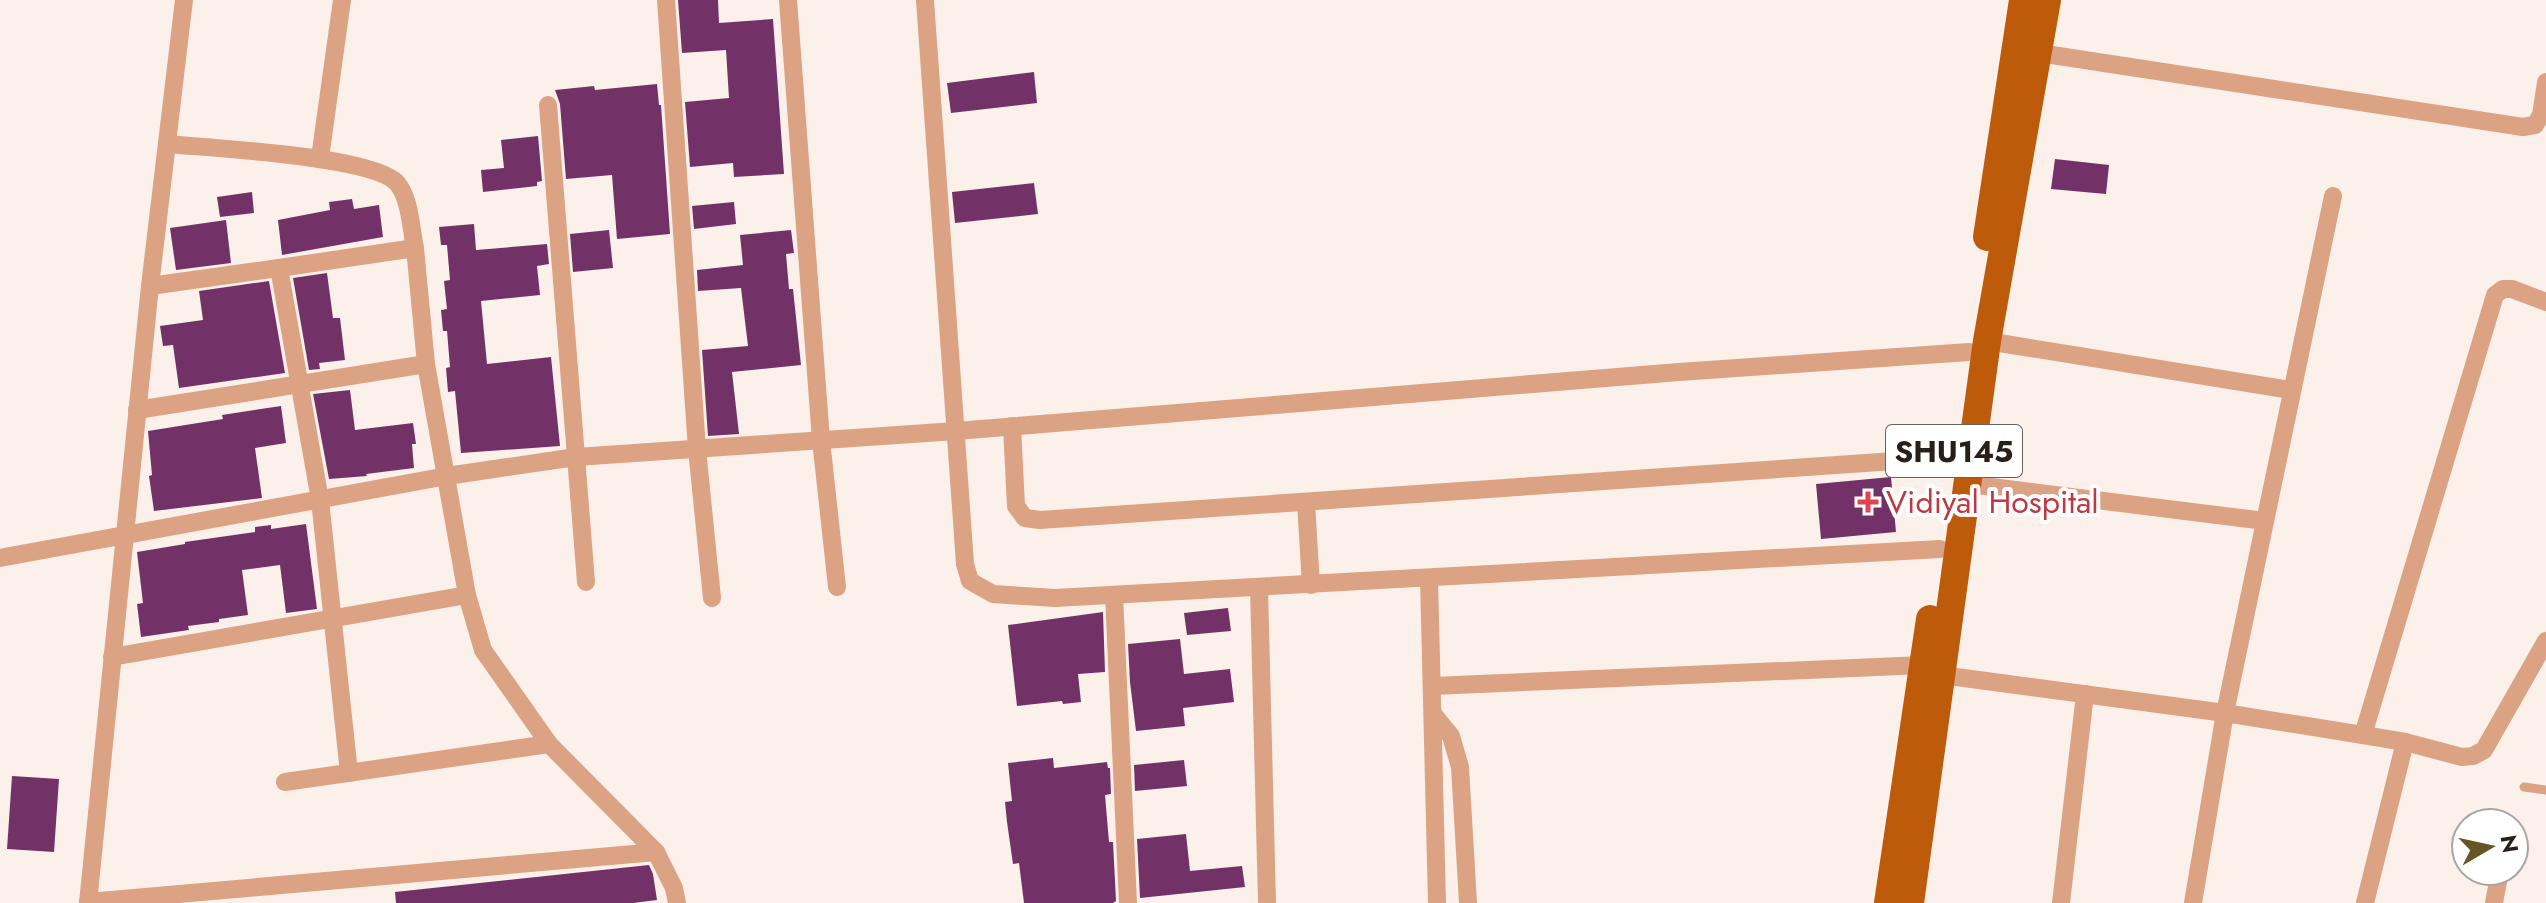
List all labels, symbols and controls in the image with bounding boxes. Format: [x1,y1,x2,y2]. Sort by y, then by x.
road number: SHU145 [1886,425,2022,477]
place label: Vidiyal Hospital [1886,479,2099,525]
marker: Vidiyal Hospital [1857,491,1879,513]
north arrow [2450,807,2530,887]
text: N [2493,833,2527,855]

